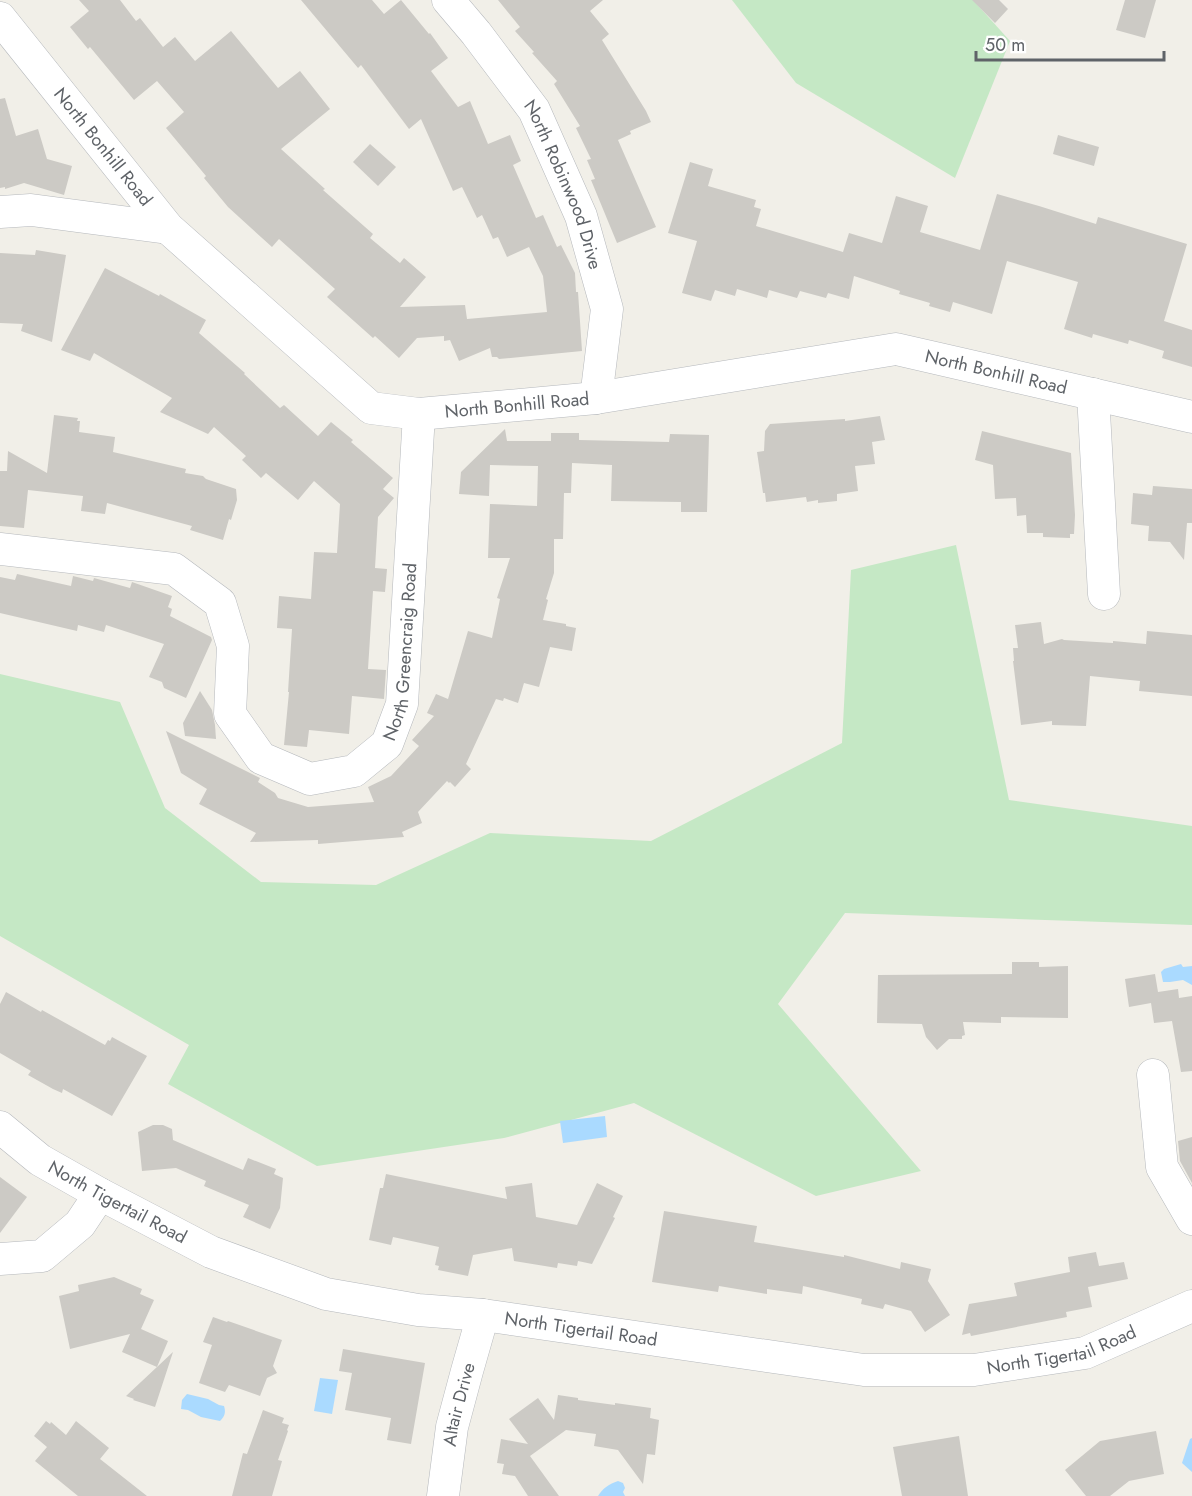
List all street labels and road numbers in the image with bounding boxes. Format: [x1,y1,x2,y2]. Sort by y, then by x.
street label: North Bonhill Road [48,82,159,212]
street label: North Robinwood Drive [518,94,608,272]
street label: North Bonhill Road [922,343,1070,401]
street label: North Bonhill Road [444,386,590,425]
street label: North Greencraig Road [376,562,423,745]
street label: North Tigertail Road [43,1154,191,1250]
street label: North Tigertail Road [503,1305,659,1353]
street label: North Tigertail Road [985,1319,1140,1381]
street label: Altair Drive [437,1360,482,1448]

